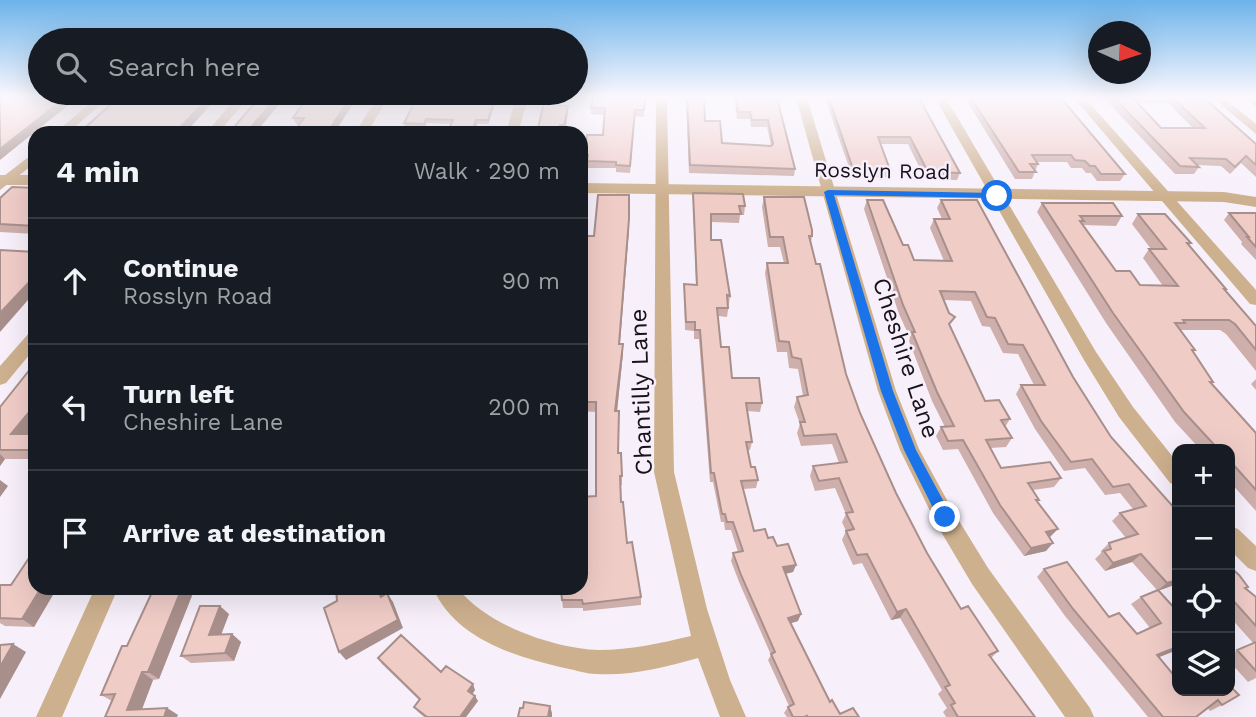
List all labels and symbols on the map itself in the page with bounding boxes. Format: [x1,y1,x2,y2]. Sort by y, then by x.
north arrow [1088,21,1151,84]
street label: Rosslyn Road [814,157,950,184]
route start [981,180,1012,211]
street label: Cheshire Lane [867,274,945,442]
street label: Chantilly Lane [624,308,658,476]
route end [929,501,960,532]

